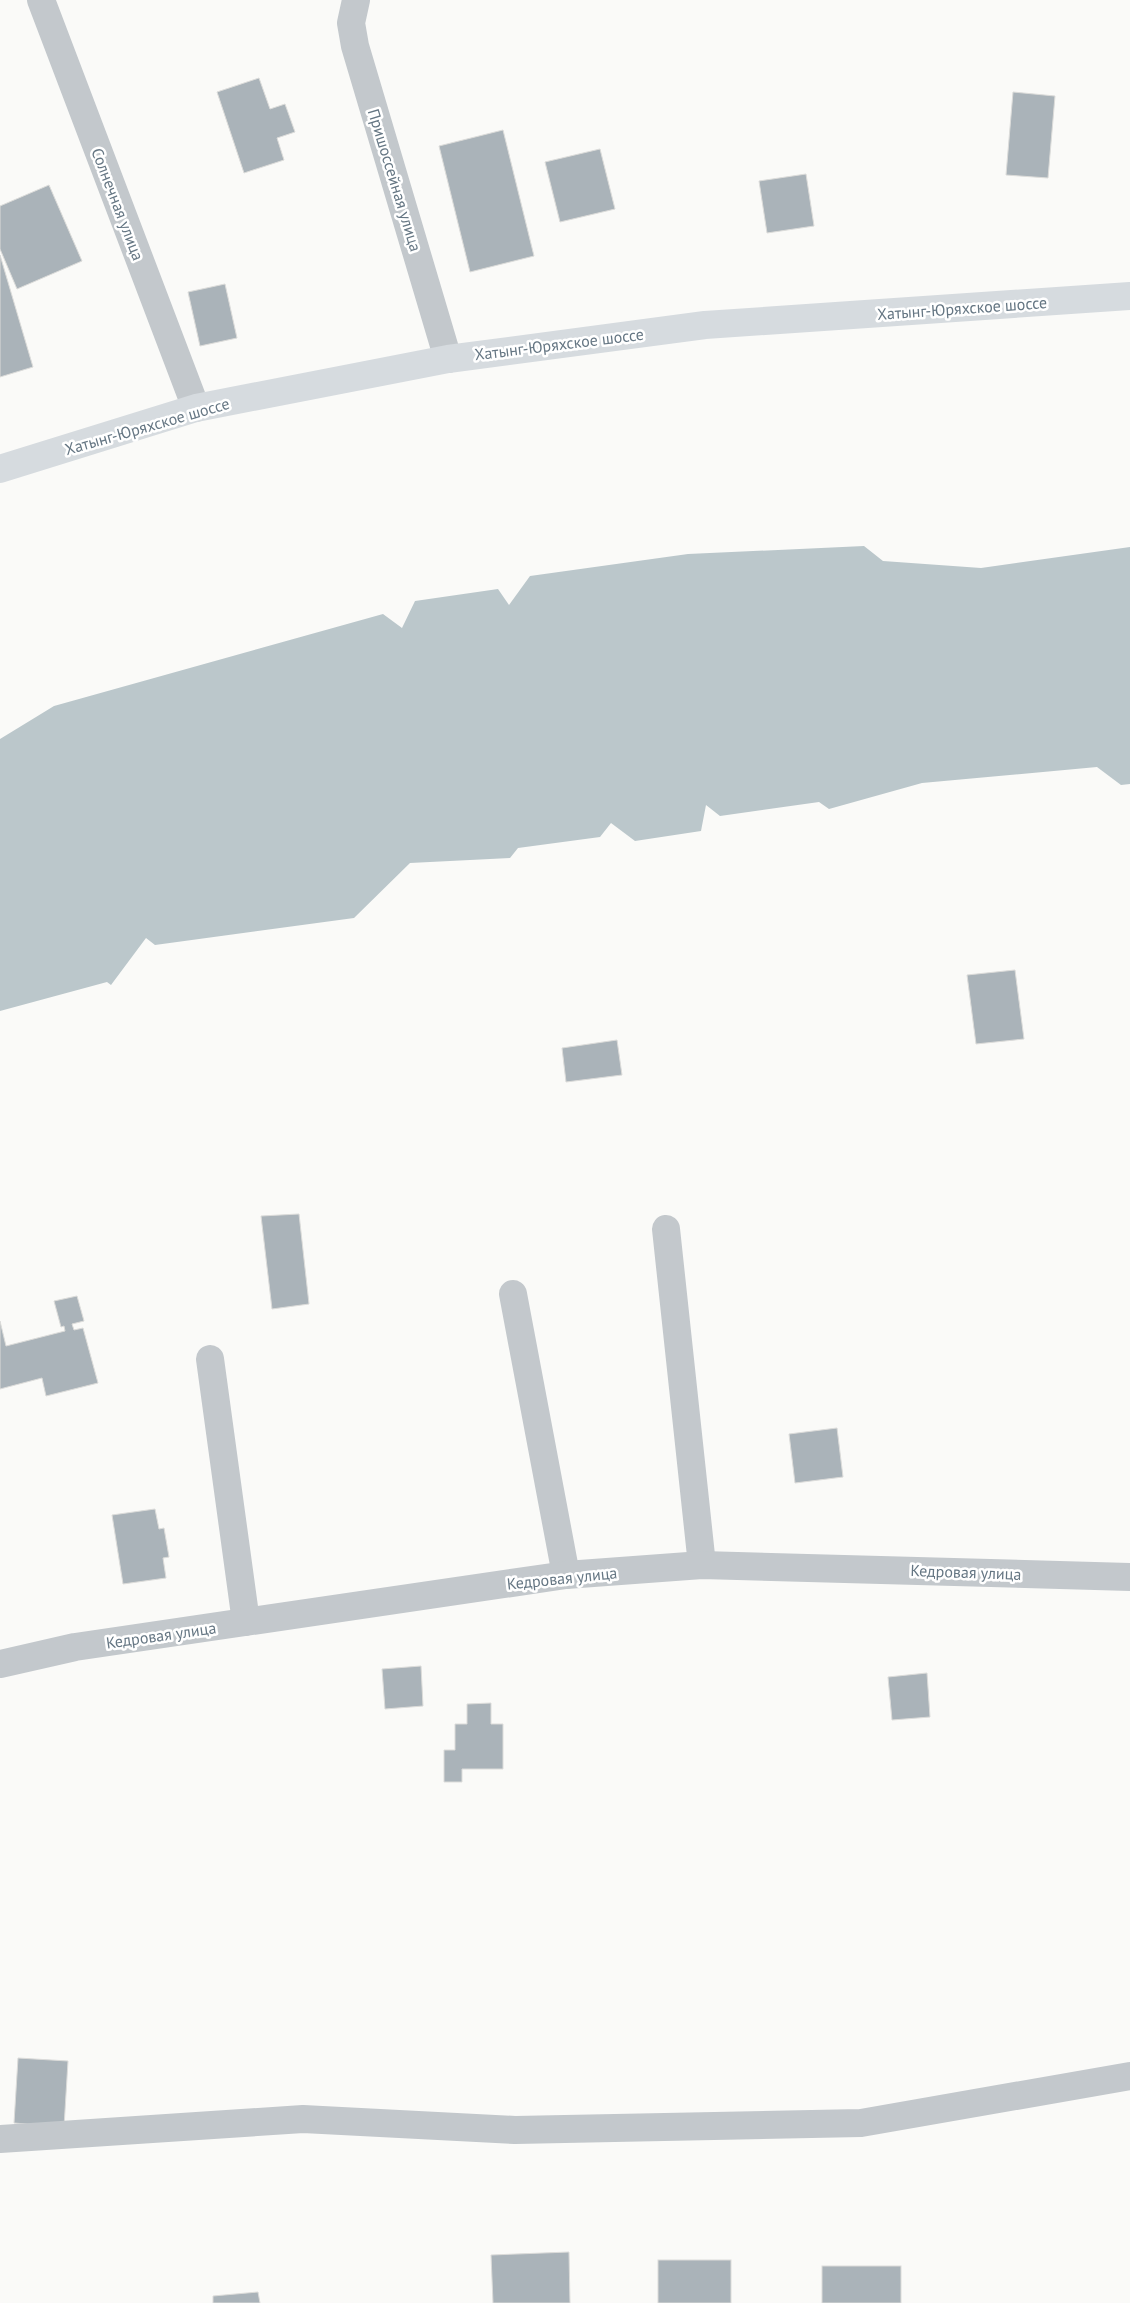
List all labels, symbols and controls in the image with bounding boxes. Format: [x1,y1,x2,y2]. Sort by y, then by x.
street label: Пришоссейная улица [364,106,426,254]
street label: Солнечная улица [87,145,149,263]
street label: Хатынг-Юряхское шоссе [876,292,1048,324]
street label: Хатынг-Юряхское шоссе [473,324,645,364]
street label: Хатынг-Юряхское шоссе [62,393,232,459]
street label: Кедровая улица [910,1560,1022,1584]
street label: Кедровая улица [506,1562,618,1594]
street label: Кедровая улица [105,1617,217,1653]

